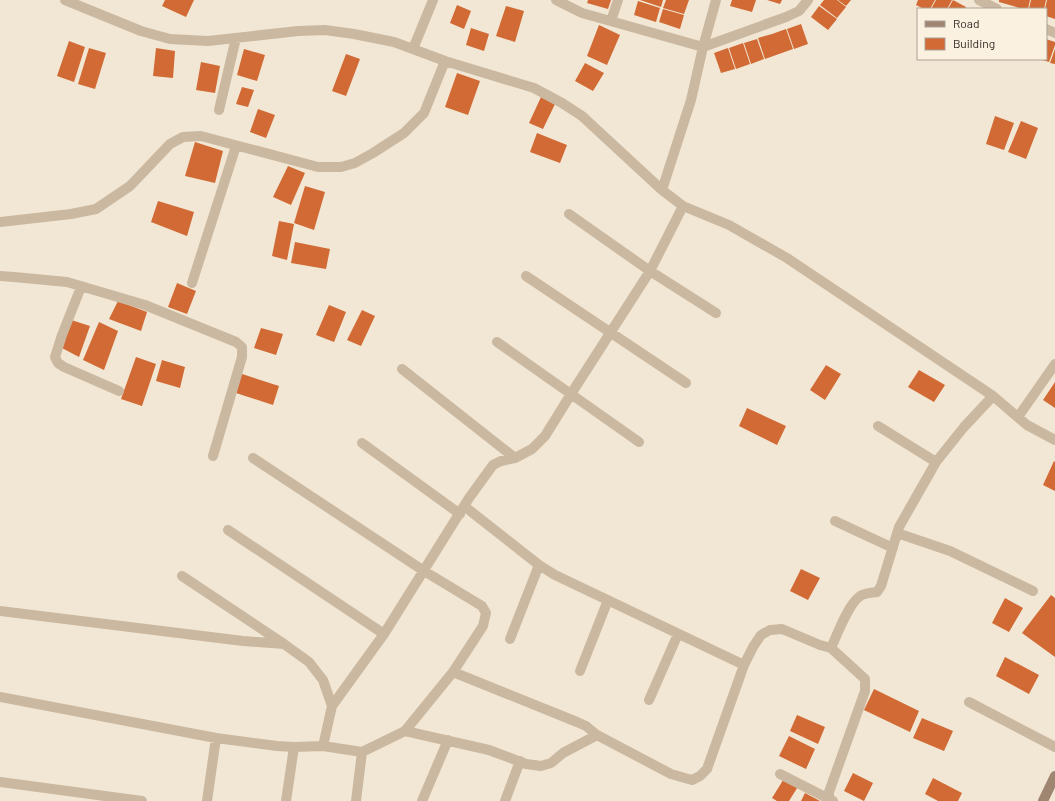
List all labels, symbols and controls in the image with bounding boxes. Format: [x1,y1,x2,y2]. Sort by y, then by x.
legend [917,8,1047,60]
text: Road [953,16,980,30]
text: Building [953,36,995,50]

